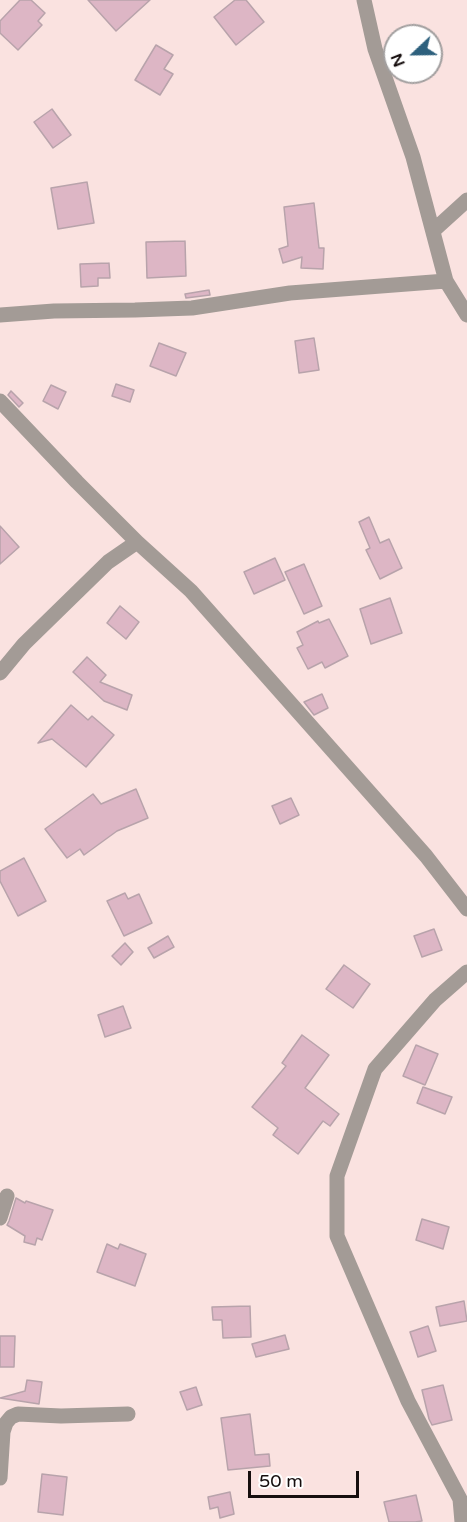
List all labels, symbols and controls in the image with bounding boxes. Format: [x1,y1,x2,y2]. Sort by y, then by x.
north arrow [383,24,443,84]
text: N [386,50,410,70]
scale bar [251,1459,362,1497]
text: 50 m [259,1470,303,1492]

